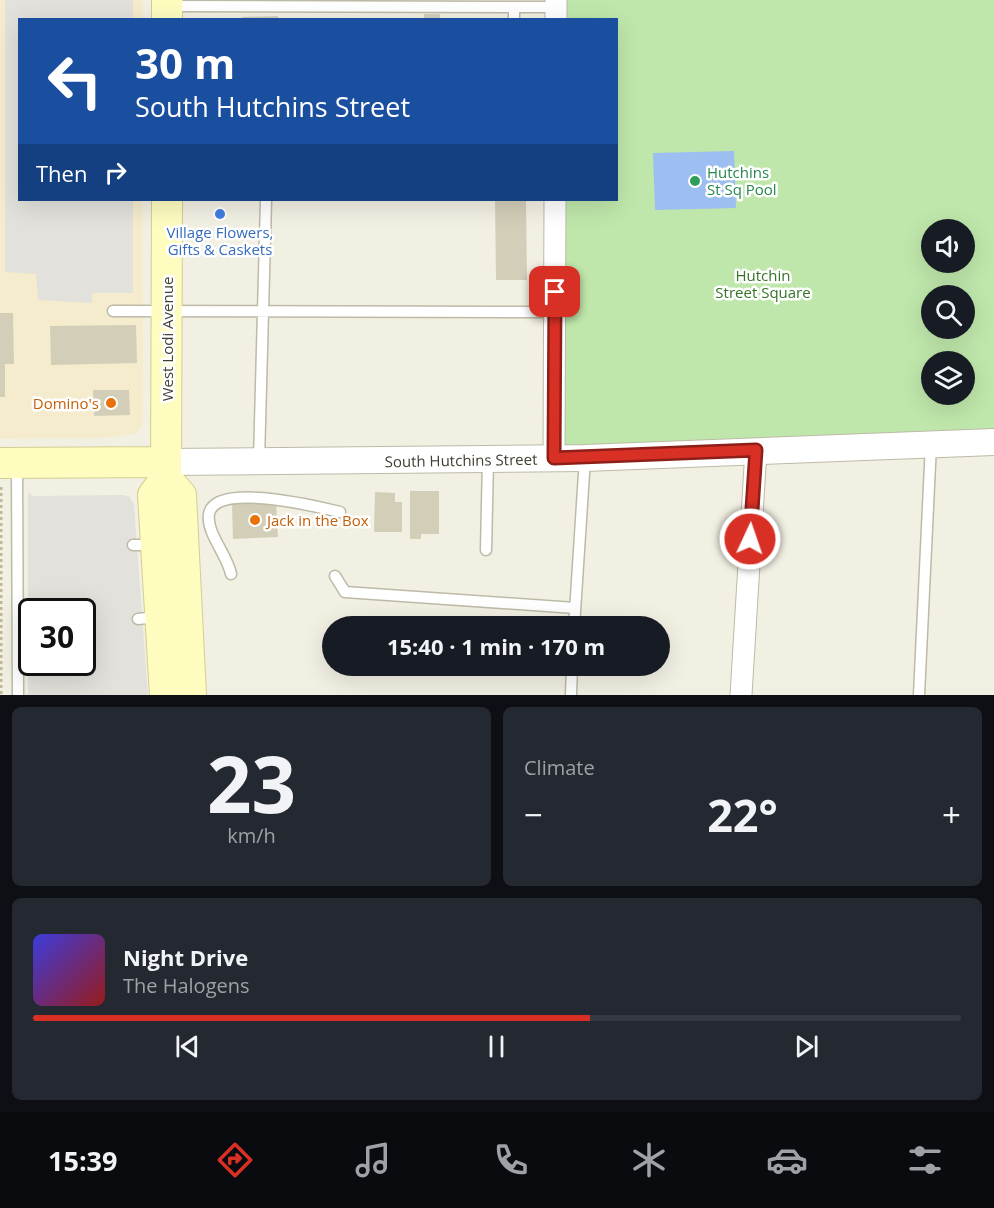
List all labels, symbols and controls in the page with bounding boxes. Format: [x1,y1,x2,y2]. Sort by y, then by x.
text: 30 m [135,34,235,91]
icon: left [36,42,114,120]
text: South Hutchins Street [135,88,410,125]
icon: right [99,156,132,189]
text: Then [36,158,87,188]
place label: Hutchins St Sq Pool [707,162,777,199]
marker: Hutchins St Sq Pool [688,174,702,188]
marker: Village Flowers, Gifts & Caskets [213,207,227,221]
map controls [921,219,975,405]
button: sound [921,219,975,273]
place label: Village Flowers, Gifts & Caskets [167,222,273,259]
park label: Hutchin Street Square [715,265,811,302]
pin [529,266,580,317]
icon: arrive [538,275,571,308]
street label: West Lodi Avenue [157,277,177,401]
button: search [921,285,975,339]
button: layers [921,351,975,405]
place label: Domino's [33,393,99,413]
marker: Domino's [104,396,118,410]
street label: South Hutchins Street [384,449,538,471]
position arrow [718,507,782,571]
place label: Jack in the Box [265,510,369,530]
marker: Jack in the Box [248,513,262,527]
speed limit sign: 30 [18,598,96,676]
text: 15:40 · 1 min · 170 m [387,631,605,661]
text: 23 [207,730,296,836]
text: Climate [524,754,595,781]
text: 22° [707,784,778,845]
text: − [524,792,543,837]
text: + [942,792,961,837]
text: km/h [227,822,276,849]
text: Night Drive [123,942,248,972]
text: The Halogens [123,972,250,999]
icon: previous [171,1030,204,1063]
icon: pause [480,1030,513,1063]
icon: next [790,1030,823,1063]
icon: directions [214,1139,256,1181]
icon: music [352,1139,394,1181]
icon: phone [490,1139,532,1181]
icon: climate [628,1139,670,1181]
icon: car [766,1139,808,1181]
icon: filters [904,1139,946,1181]
text: 15:39 [48,1142,117,1179]

